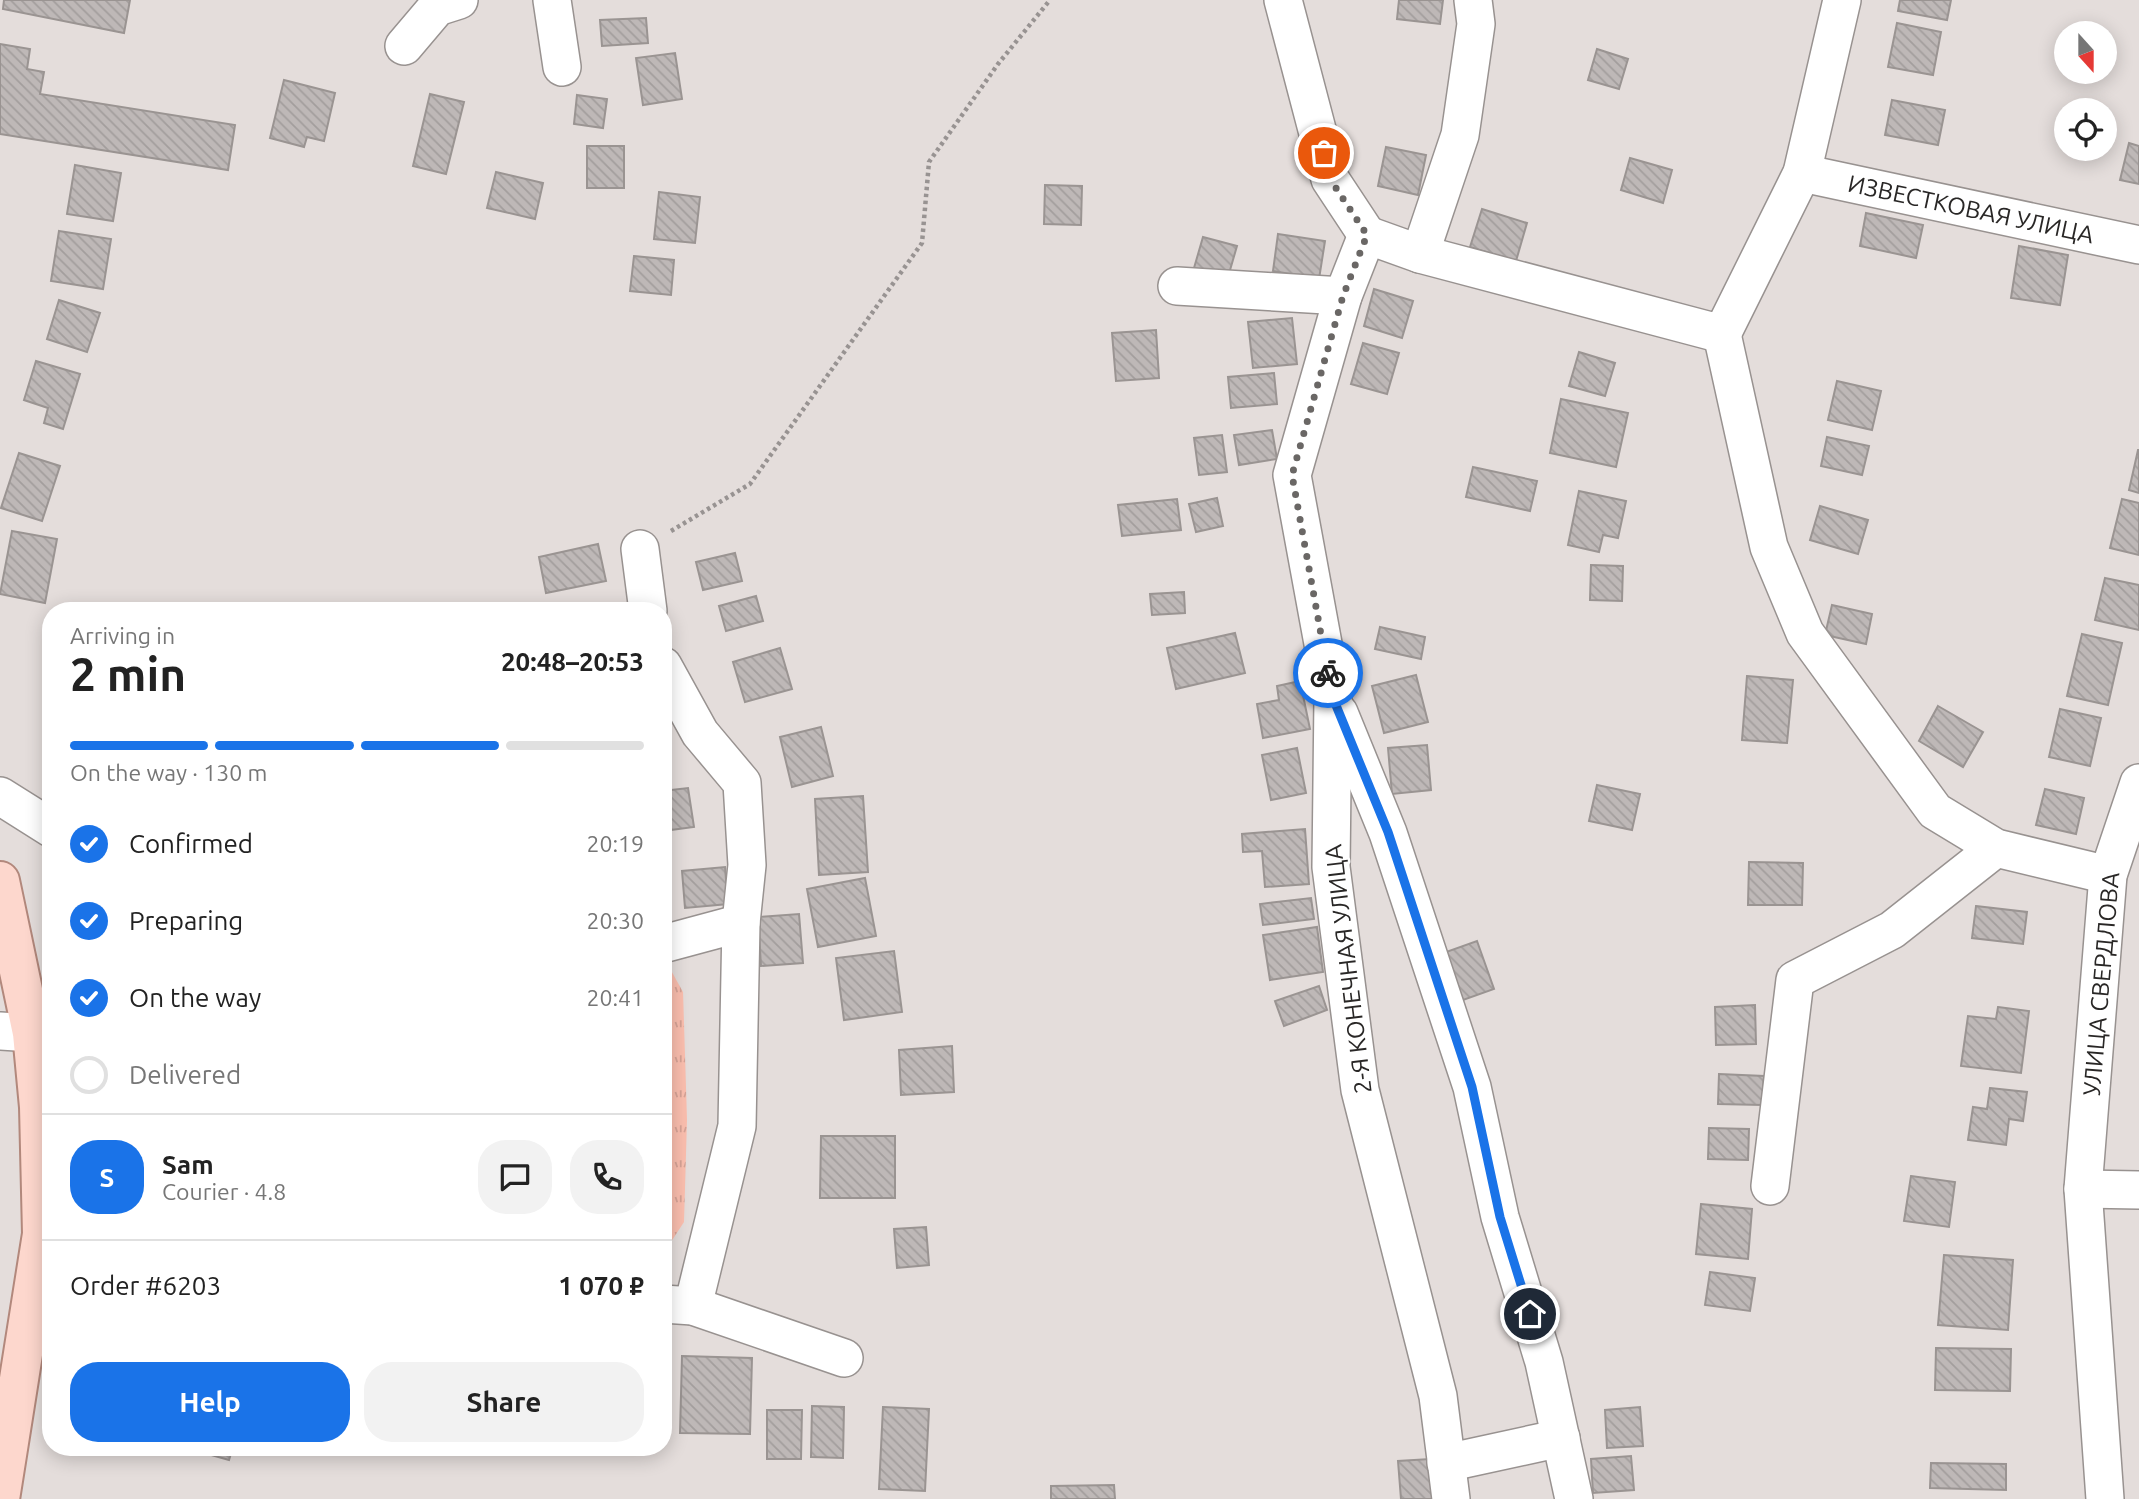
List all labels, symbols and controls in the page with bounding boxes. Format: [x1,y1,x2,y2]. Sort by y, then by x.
north arrow [2054,21,2118,84]
map controls [2054,21,2117,161]
button: locate [2054,98,2117,161]
pin [1294,123,1354,183]
icon: bag [1305,134,1343,172]
street label: ИЗВЕСТКОВАЯ УЛИЦА [1846,170,2097,248]
text: Arriving in [70,623,175,648]
courier [1293,638,1363,708]
text: 20:48–20:53 [501,647,644,676]
text: 2 min [70,648,186,700]
icon: bike [1309,654,1347,692]
text: On the way · 130 m [70,760,267,785]
icon: check [70,825,108,863]
text: Confirmed [129,829,253,858]
text: 20:19 [586,831,644,856]
street label: 2-Я КОНЕЧНАЯ УЛИЦА [1319,843,1377,1095]
street label: УЛИЦА СВЕРДЛОВА [2078,871,2124,1097]
icon: check [70,902,108,940]
text: Preparing [129,906,243,935]
text: 20:30 [586,908,644,933]
icon: check [70,979,108,1017]
text: On the way [129,983,261,1012]
text: 20:41 [586,985,644,1010]
text: Delivered [129,1060,241,1089]
button: chat [478,1140,552,1214]
button: phone [570,1140,644,1214]
text: Sam [162,1150,214,1179]
text: S [100,1163,114,1192]
text: Courier · 4.8 [162,1179,286,1204]
text: Order #6203 [70,1271,221,1300]
text: 1 070 ₽ [558,1271,644,1300]
pin [1500,1284,1560,1344]
icon: home [1511,1295,1549,1333]
button: Help [70,1362,350,1442]
button: Share [364,1362,644,1442]

